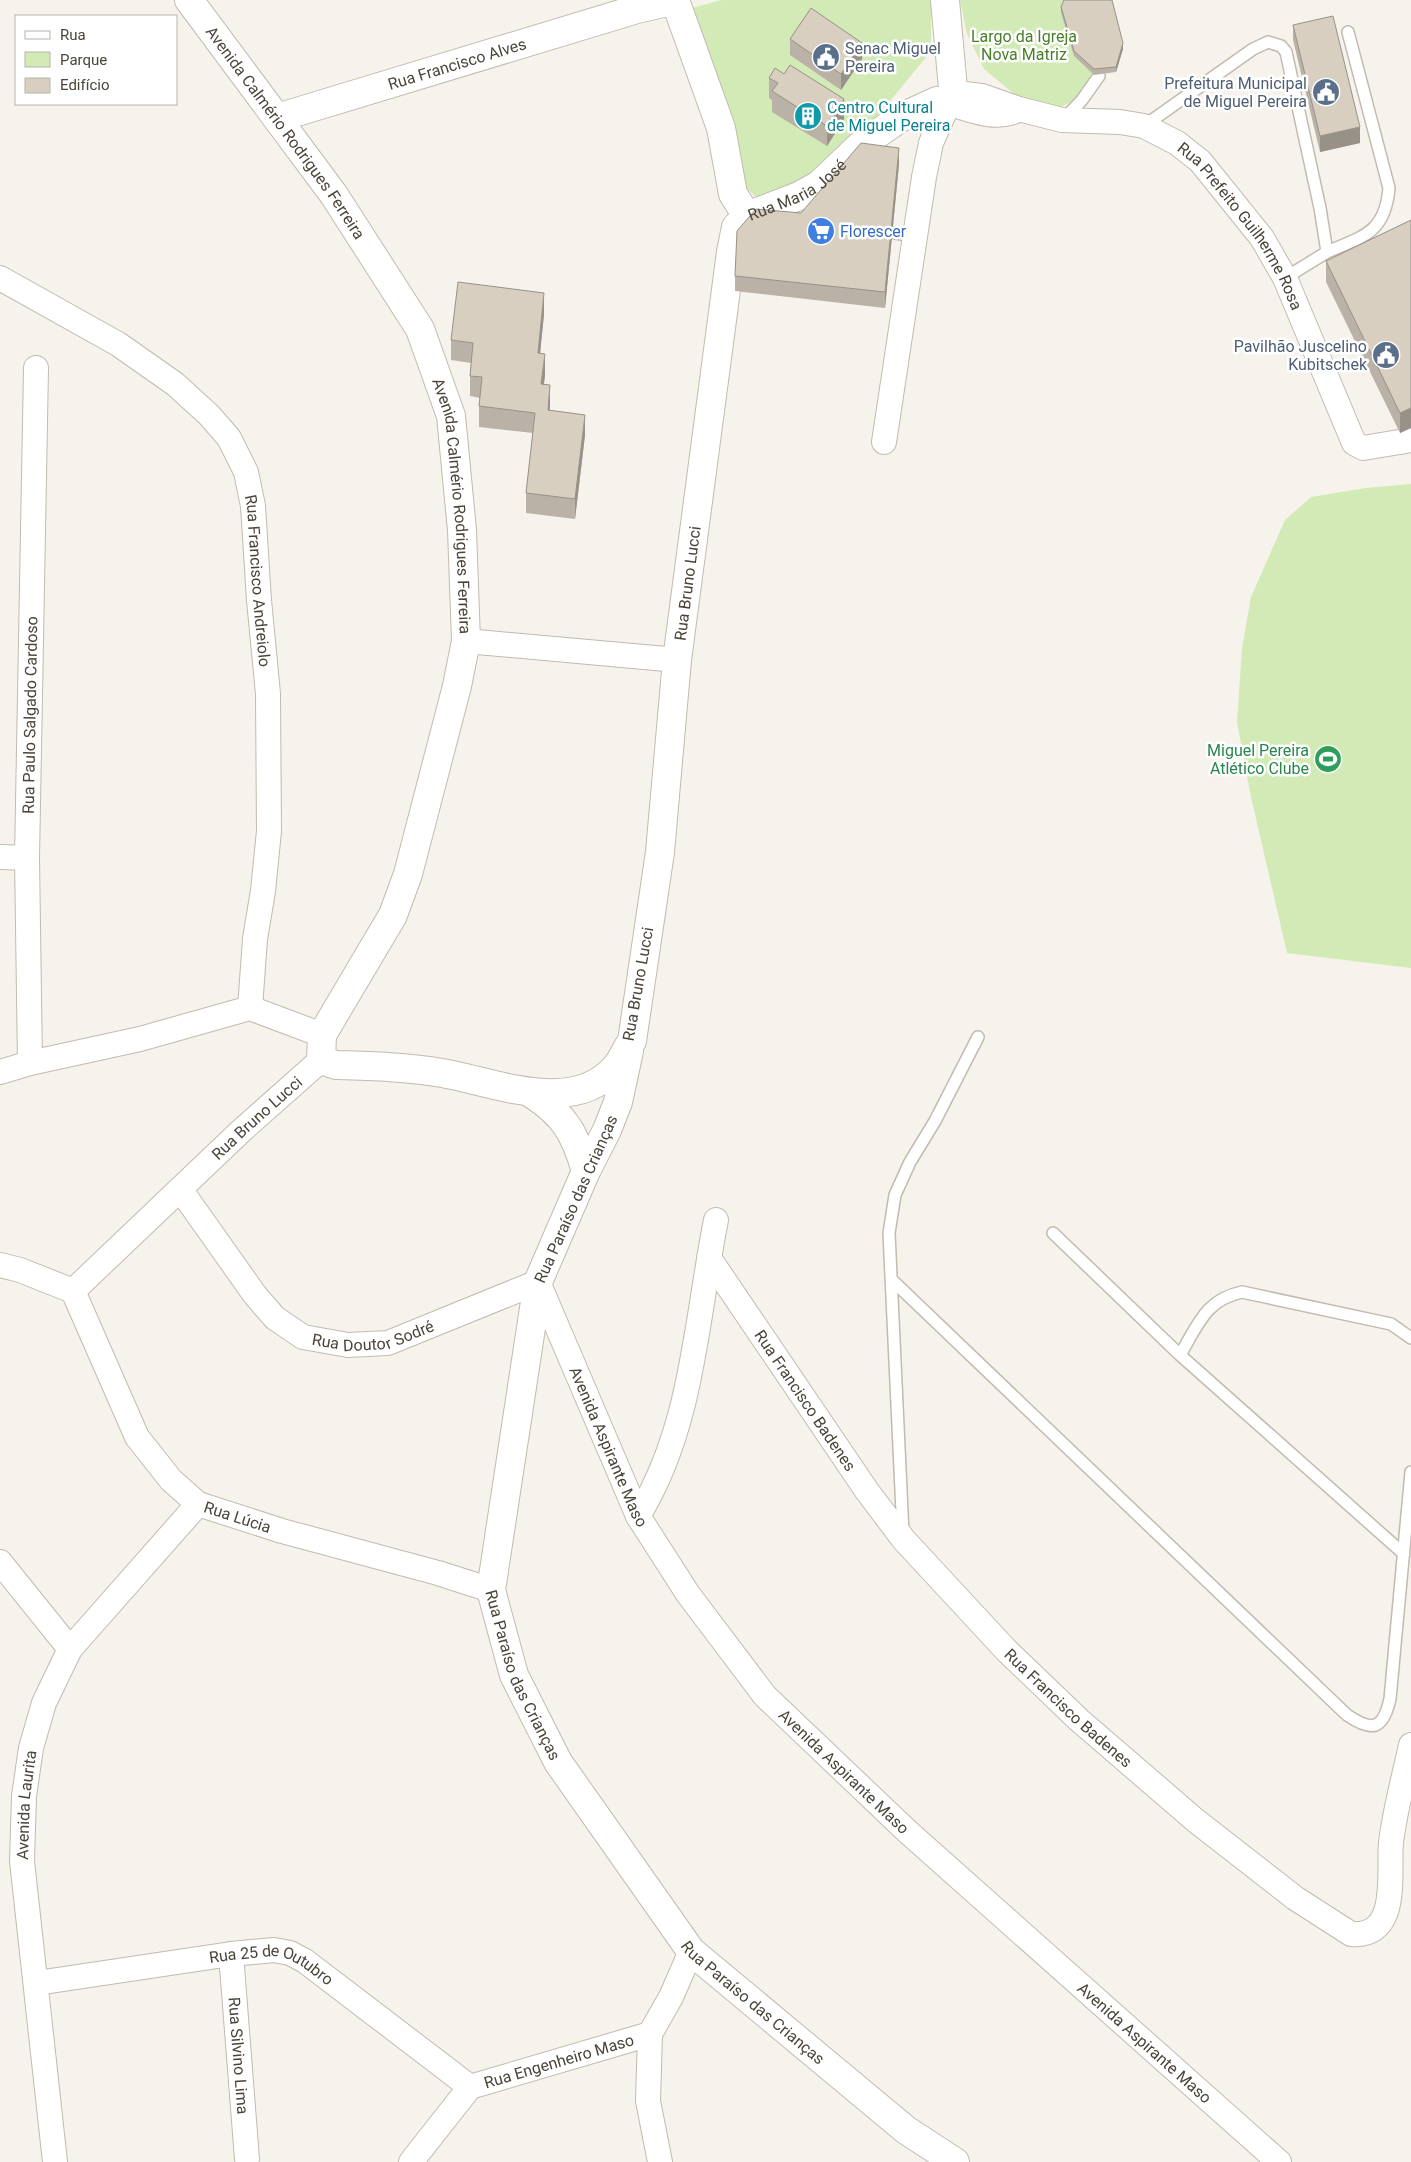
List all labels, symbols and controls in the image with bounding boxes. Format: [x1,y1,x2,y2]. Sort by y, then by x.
legend [15,15,178,105]
street label: Avenida Calmério Rodrigues Ferreira [202,22,369,242]
text: Rua [60,26,86,44]
park label: Largo da Igreja Nova Matriz [971,27,1077,64]
street label: Rua Francisco Alves [386,34,528,93]
place label: Senac Miguel Pereira [845,39,941,76]
public building icon: Senac Miguel Pereira [811,42,841,72]
text: Parque [60,51,107,69]
place label: Prefeitura Municipal de Miguel Pereira [1164,74,1307,111]
text: Edifício [60,76,109,94]
public building icon: Prefeitura Municipal de Miguel Pereira [1311,77,1341,107]
place label: Centro Cultural de Miguel Pereira [827,98,950,135]
building icon: Centro Cultural de Miguel Pereira [793,101,823,131]
street label: Rua Prefeito Guilherme Rosa [1174,138,1307,313]
street label: Rua Maria José [745,155,850,224]
supermarket icon: Florescer [806,216,836,246]
place label: Florescer [840,222,907,241]
place label: Pavilhão Juscelino Kubitschek [1234,337,1368,374]
public building icon: Pavilhão Juscelino Kubitschek [1371,340,1401,370]
street label: Avenida Calmério Rodrigues Ferreira [429,375,475,634]
street label: Rua Francisco Andreiolo [241,493,275,668]
street label: Rua Bruno Lucci [670,525,704,642]
street label: Rua Paulo Salgado Cardoso [18,616,41,814]
place label: Miguel Pereira Atlético Clube [1207,741,1309,778]
sports icon: Miguel Pereira Atlético Clube [1313,744,1343,774]
street label: Rua Bruno Lucci [619,926,657,1042]
street label: Rua Bruno Lucci [207,1072,306,1164]
street label: Rua Paraíso das Crianças [530,1112,622,1286]
street label: Rua Doutor Sodré [311,1316,436,1355]
street label: Rua Francisco Badenes [751,1326,860,1475]
street label: Avenida Aspirante Maso [566,1364,652,1530]
street label: Rua Lúcia [202,1497,274,1536]
street label: Rua Paraíso das Crianças [482,1588,565,1763]
street label: Rua Francisco Badenes [1001,1644,1136,1771]
street label: Avenida Aspirante Maso [775,1705,913,1838]
street label: Avenida Laurita [13,1749,40,1860]
street label: Rua Paraíso das Crianças [677,1937,829,2068]
street label: Rua 25 de Outubro [208,1940,337,1989]
street label: Avenida Aspirante Maso [1074,1978,1216,2107]
street label: Rua Silvino Lima [225,1996,253,2115]
street label: Rua Engenheiro Maso [482,2030,636,2092]

